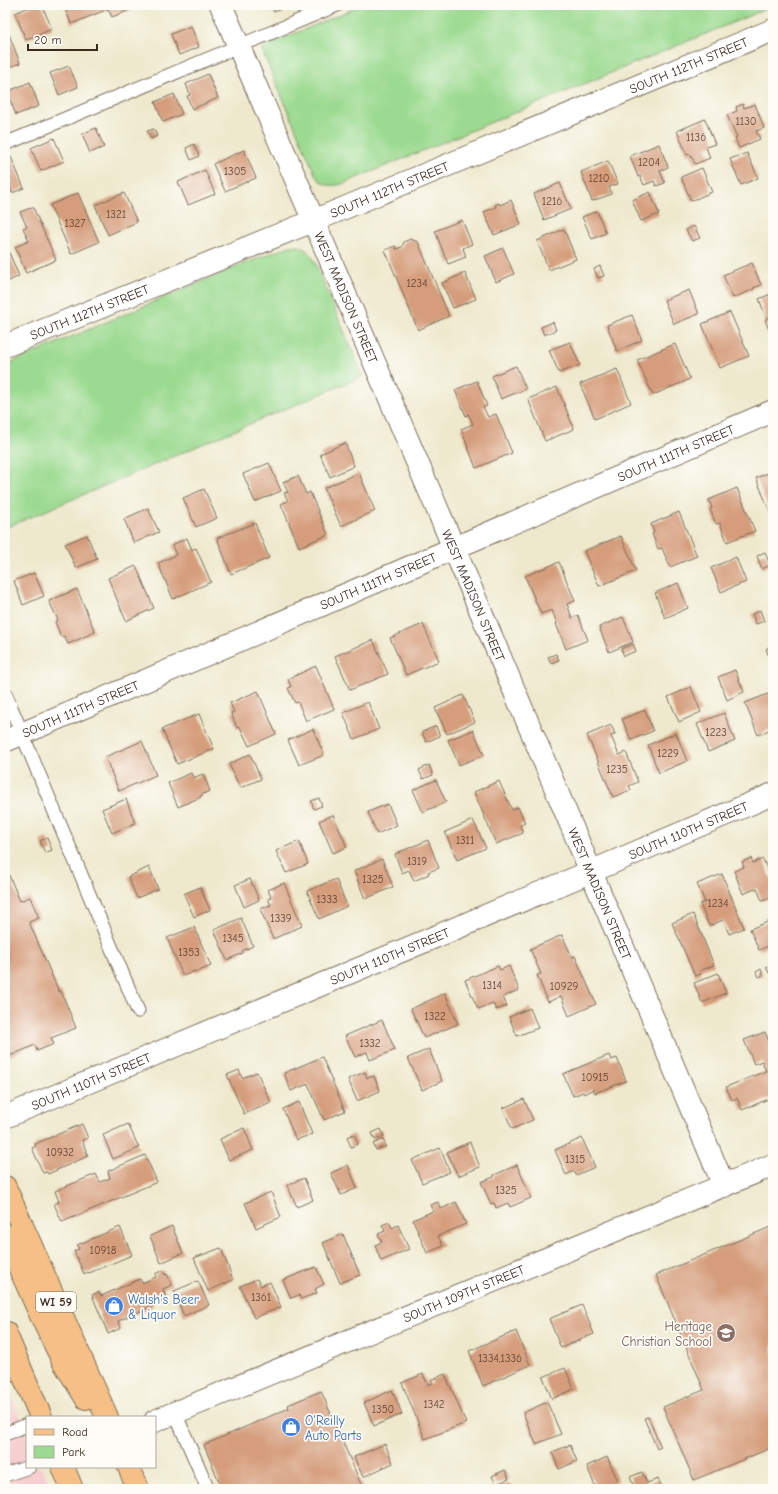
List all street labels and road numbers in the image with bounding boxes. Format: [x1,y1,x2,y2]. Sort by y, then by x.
street label: SOUTH 112TH STREET [627,34,750,96]
street label: SOUTH 112TH STREET [328,158,451,221]
street label: WEST MADISON STREET [312,229,381,365]
street label: SOUTH 112TH STREET [28,281,151,343]
street label: SOUTH 111TH STREET [615,421,736,484]
street label: WEST MADISON STREET [439,527,508,663]
street label: SOUTH 111TH STREET [317,549,439,612]
street label: SOUTH 111TH STREET [20,677,141,740]
street label: SOUTH 110TH STREET [626,798,750,862]
street label: WEST MADISON STREET [566,825,635,962]
street label: SOUTH 110TH STREET [328,924,452,988]
street label: SOUTH 110TH STREET [29,1049,153,1113]
street label: SOUTH 109TH STREET [401,1261,527,1325]
road number: WI 59 [36,1292,76,1312]

